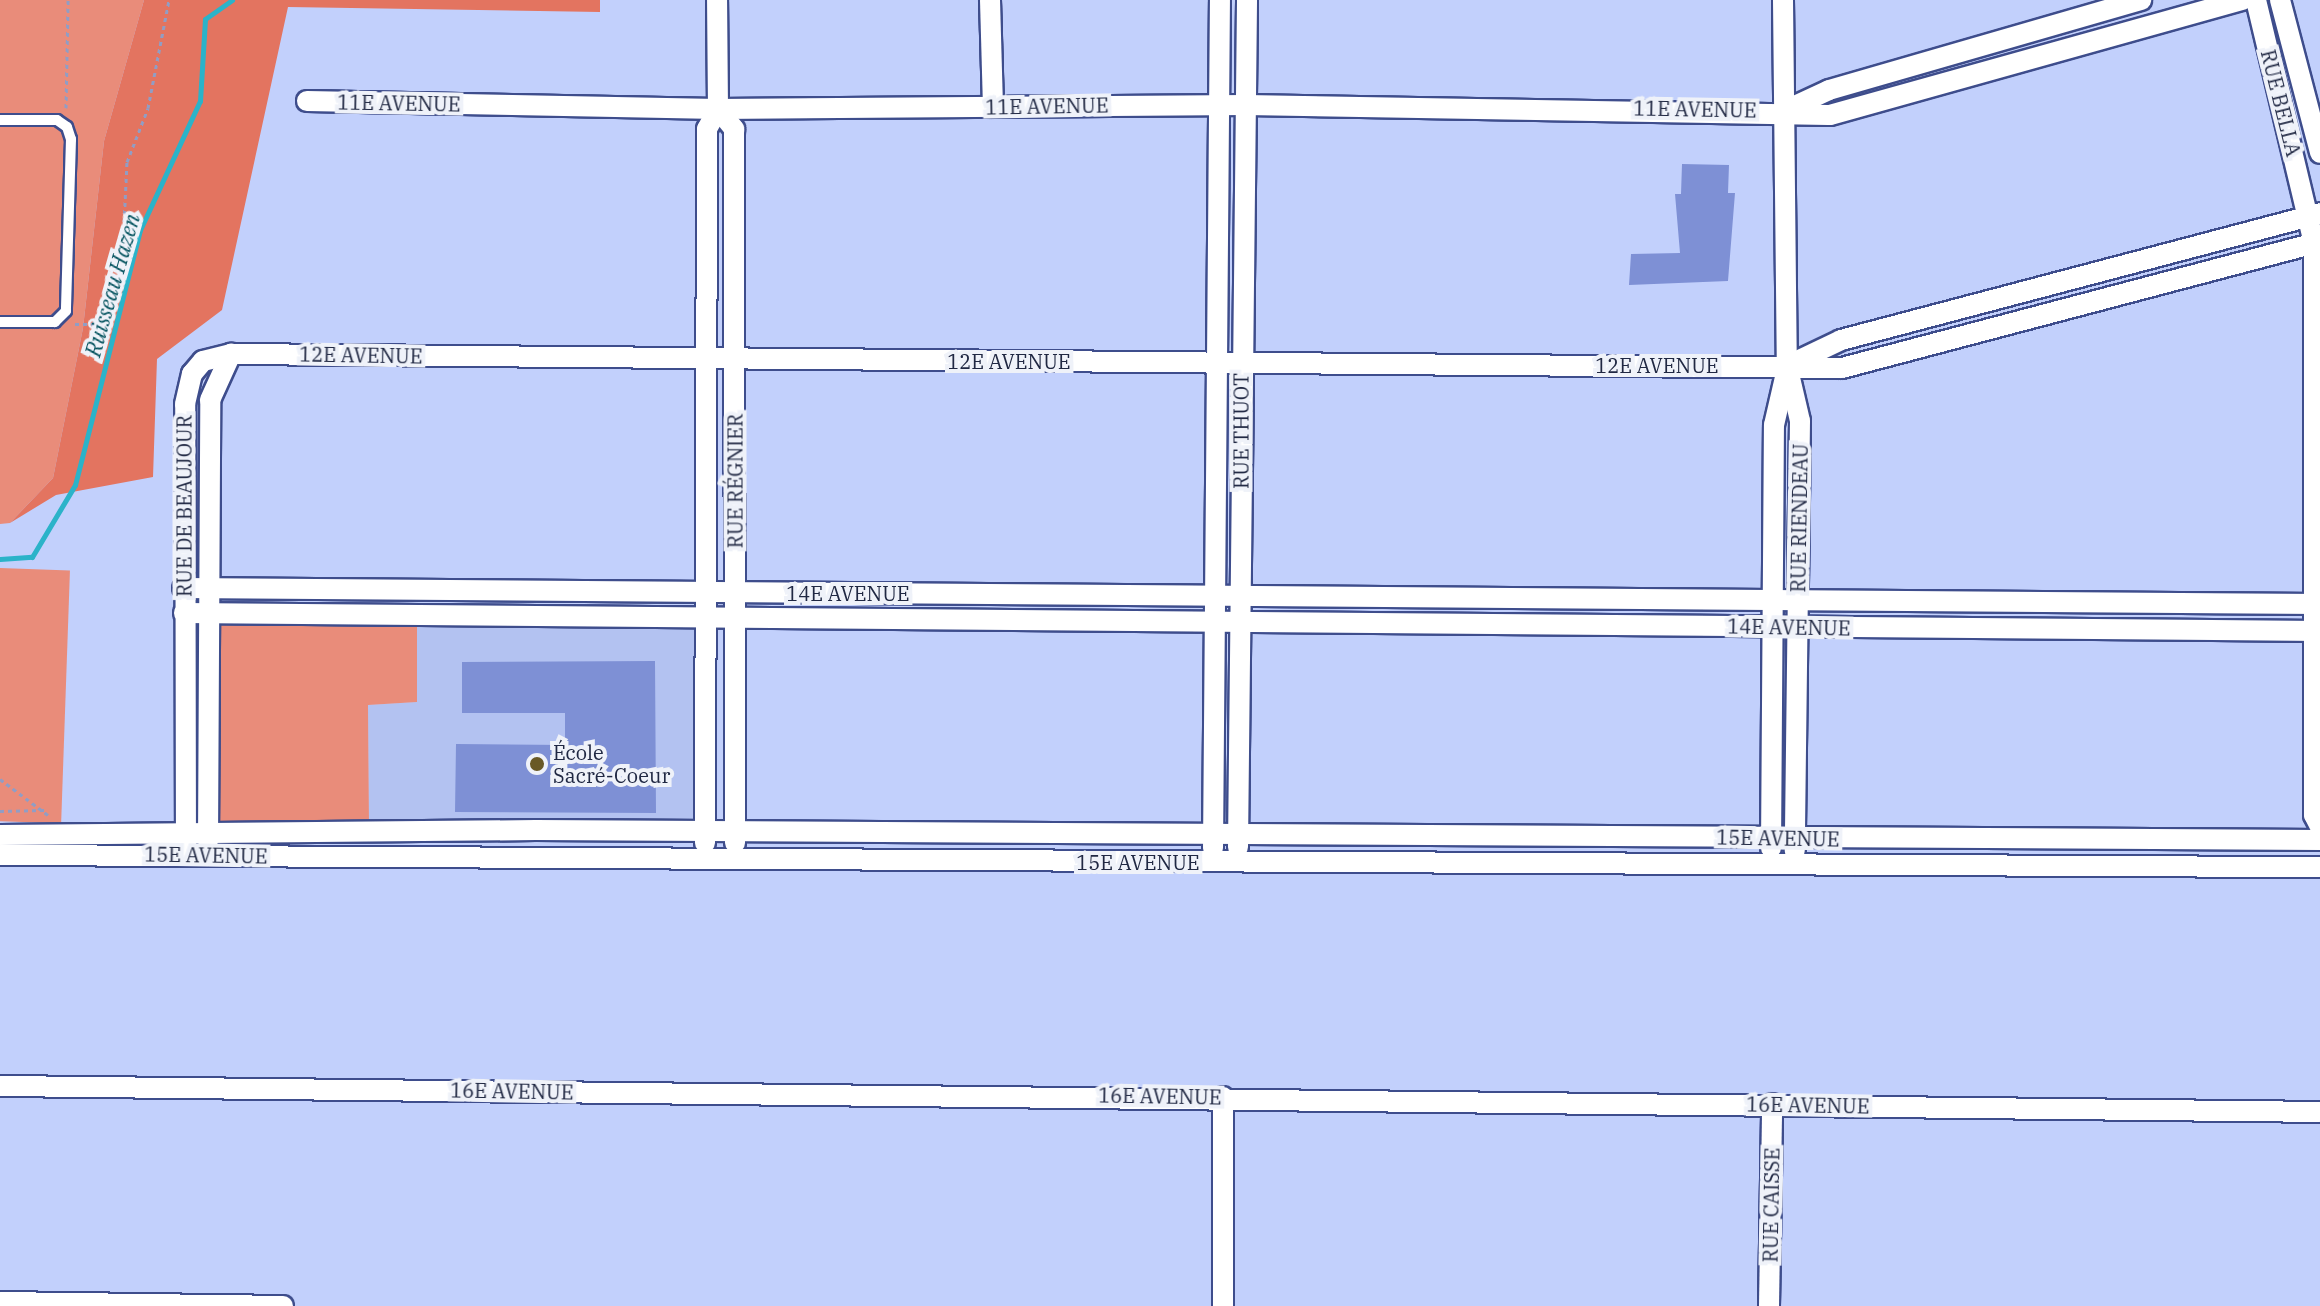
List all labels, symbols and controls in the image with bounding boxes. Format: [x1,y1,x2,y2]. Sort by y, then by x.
street label: RUE BELLA [2256,47,2306,159]
street label: 11E AVENUE [337,90,461,116]
street label: 11E AVENUE [985,93,1109,119]
street label: 11E AVENUE [1633,96,1757,122]
water label: Ruisseau Hazen [79,210,145,360]
street label: 12E AVENUE [299,342,423,368]
street label: 12E AVENUE [947,349,1071,373]
street label: 12E AVENUE [1595,353,1719,377]
street label: RUE THUOT [1229,373,1253,489]
street label: RUE RÉGNIER [723,414,747,548]
street label: RUE DE BEAUJOUR [172,415,196,597]
street label: RUE RIENDEAU [1786,443,1812,593]
street label: 14E AVENUE [786,581,910,605]
street label: 14E AVENUE [1727,614,1851,640]
place label: École Sacré-Coeur [553,740,670,787]
marker: École Sacré-Coeur [528,755,546,773]
street label: 15E AVENUE [1716,825,1840,851]
street label: 15E AVENUE [144,842,268,868]
street label: 15E AVENUE [1076,850,1200,874]
street label: 16E AVENUE [450,1078,574,1104]
street label: 16E AVENUE [1098,1083,1222,1109]
street label: 16E AVENUE [1746,1092,1870,1118]
street label: RUE CAISSE [1758,1147,1784,1263]

